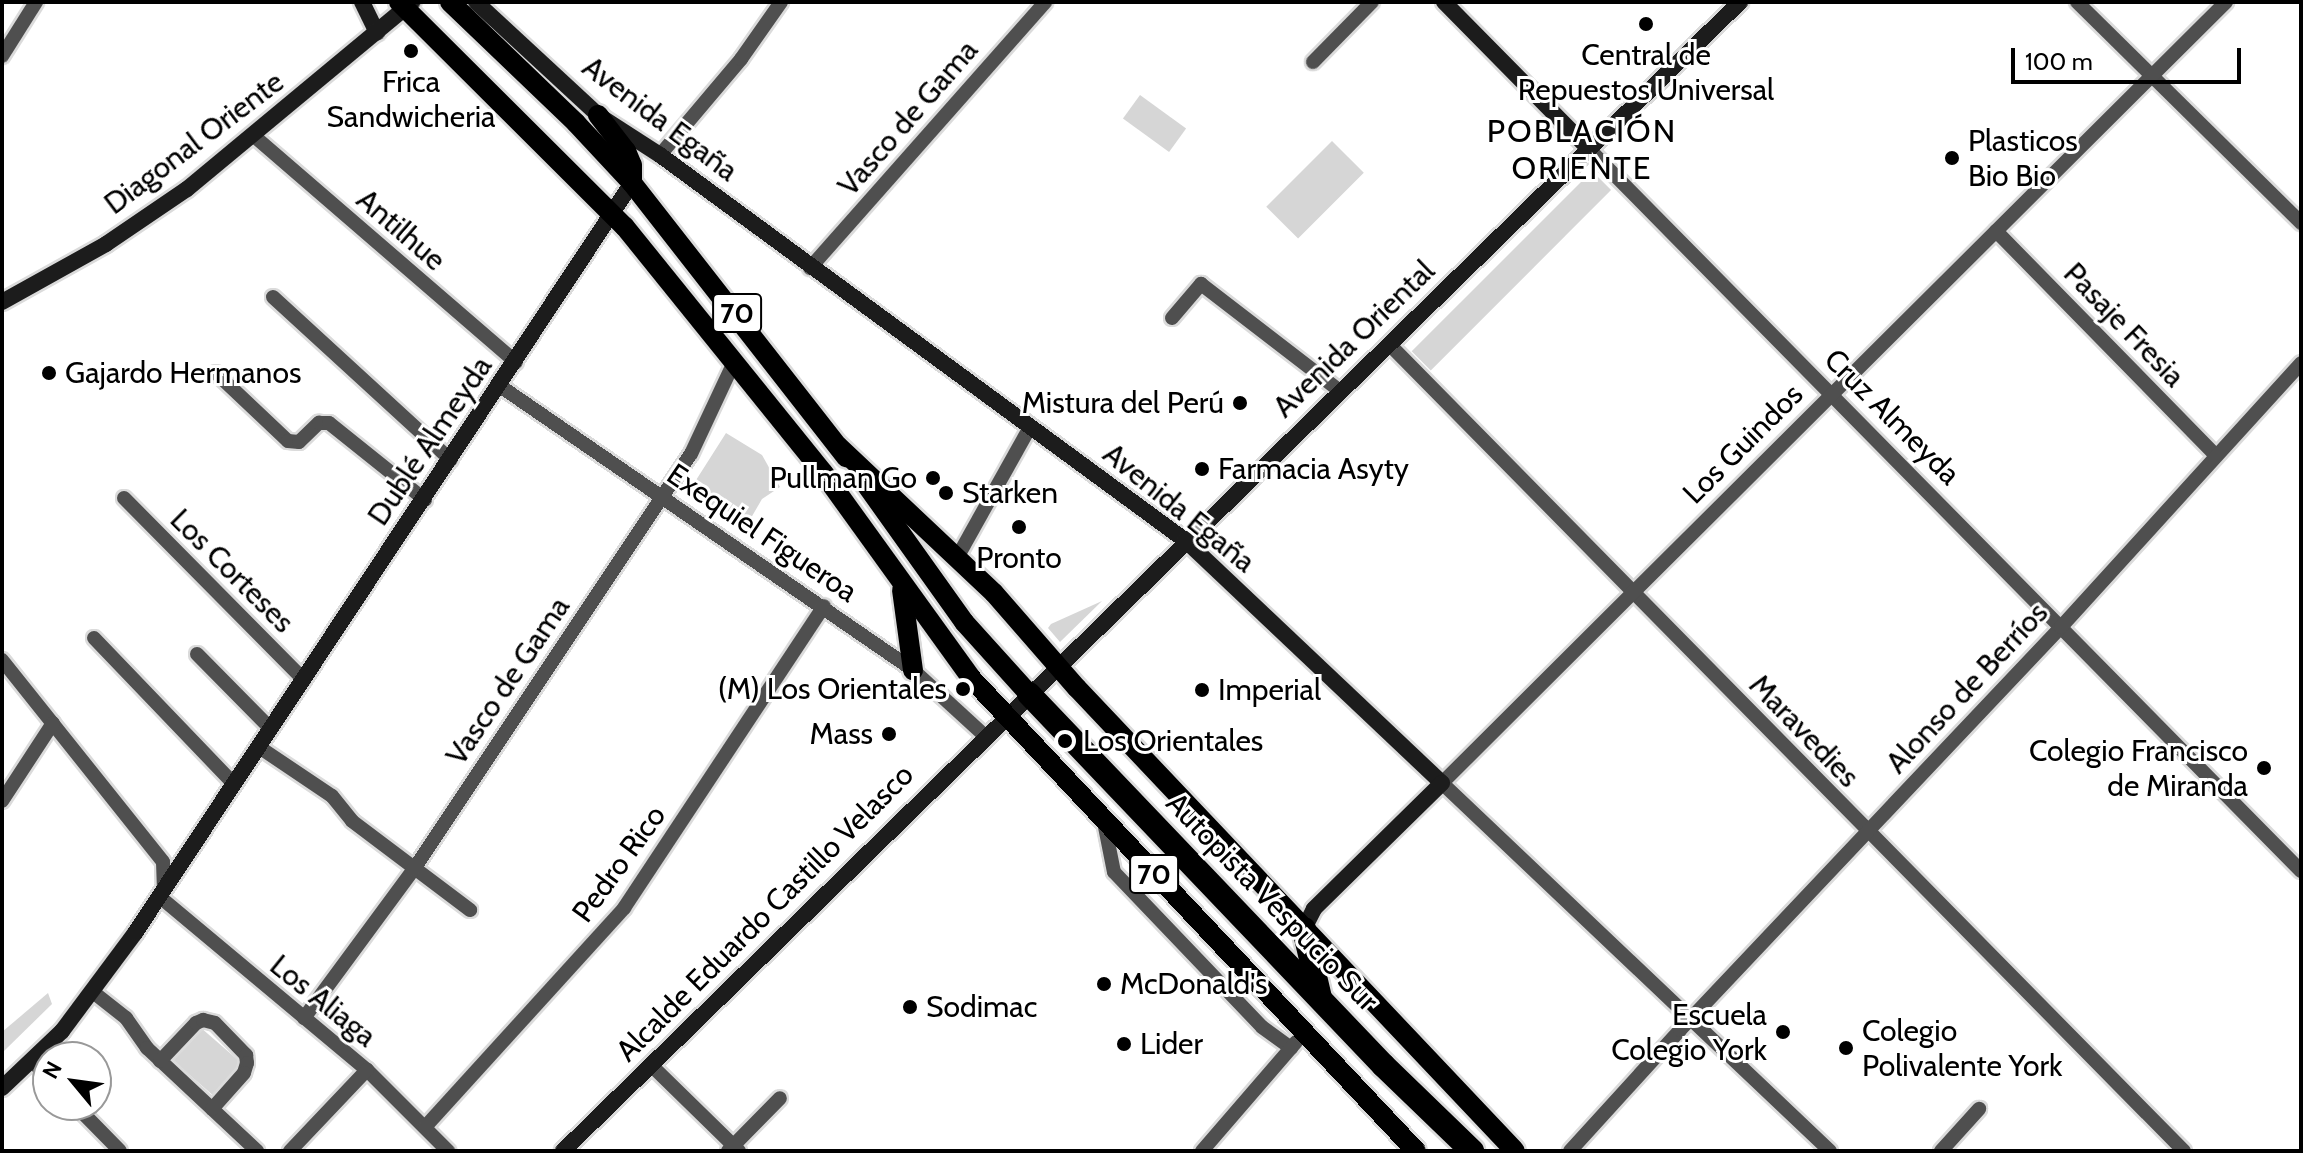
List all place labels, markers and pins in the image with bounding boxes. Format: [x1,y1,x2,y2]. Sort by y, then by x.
marker: Central de Repuestos Universal [1637,15,1655,33]
place label: Central de Repuestos Universal [1518,37,1774,108]
marker: Frica Sandwicheria [402,42,420,60]
place label: Frica Sandwicheria [327,64,495,134]
place label: Plasticos Bio Bio [1968,123,2078,194]
marker: Plasticos Bio Bio [1943,149,1961,167]
place label: Gajardo Hermanos [65,355,301,391]
marker: Gajardo Hermanos [40,364,58,382]
place label: Mistura del Perú [1022,385,1224,421]
marker: Mistura del Perú [1231,394,1249,412]
place label: Farmacia Asyty [1218,451,1409,487]
place label: Pullman Go [769,460,917,496]
marker: Farmacia Asyty [1193,460,1211,478]
marker: Pullman Go [924,469,942,487]
place label: Starken [962,475,1058,511]
marker: Starken [937,484,955,502]
marker: Pronto [1010,518,1028,536]
place label: Pronto [976,540,1062,576]
place label: (M) Los Orientales [718,671,947,707]
place label: Imperial [1218,672,1321,708]
marker: (M) Los Orientales [954,680,972,698]
marker: Imperial [1193,681,1211,699]
place label: Mass [810,716,873,752]
place label: Los Orientales [1083,723,1263,759]
marker: Mass [880,725,898,743]
marker: Los Orientales [1054,730,1076,752]
place label: Colegio Francisco de Miranda [2029,733,2248,804]
marker: Colegio Francisco de Miranda [2255,759,2273,777]
place label: McDonald's [1120,966,1267,1002]
marker: McDonald's [1095,975,1113,993]
place label: Sodimac [926,989,1037,1025]
place label: Escuela Colegio York [1611,997,1767,1068]
marker: Sodimac [901,998,919,1016]
place label: Colegio Polivalente York [1862,1013,2062,1084]
marker: Escuela Colegio York [1774,1023,1792,1041]
place label: Lider [1140,1026,1203,1062]
marker: Lider [1115,1035,1133,1053]
marker: Colegio Polivalente York [1837,1039,1855,1057]

